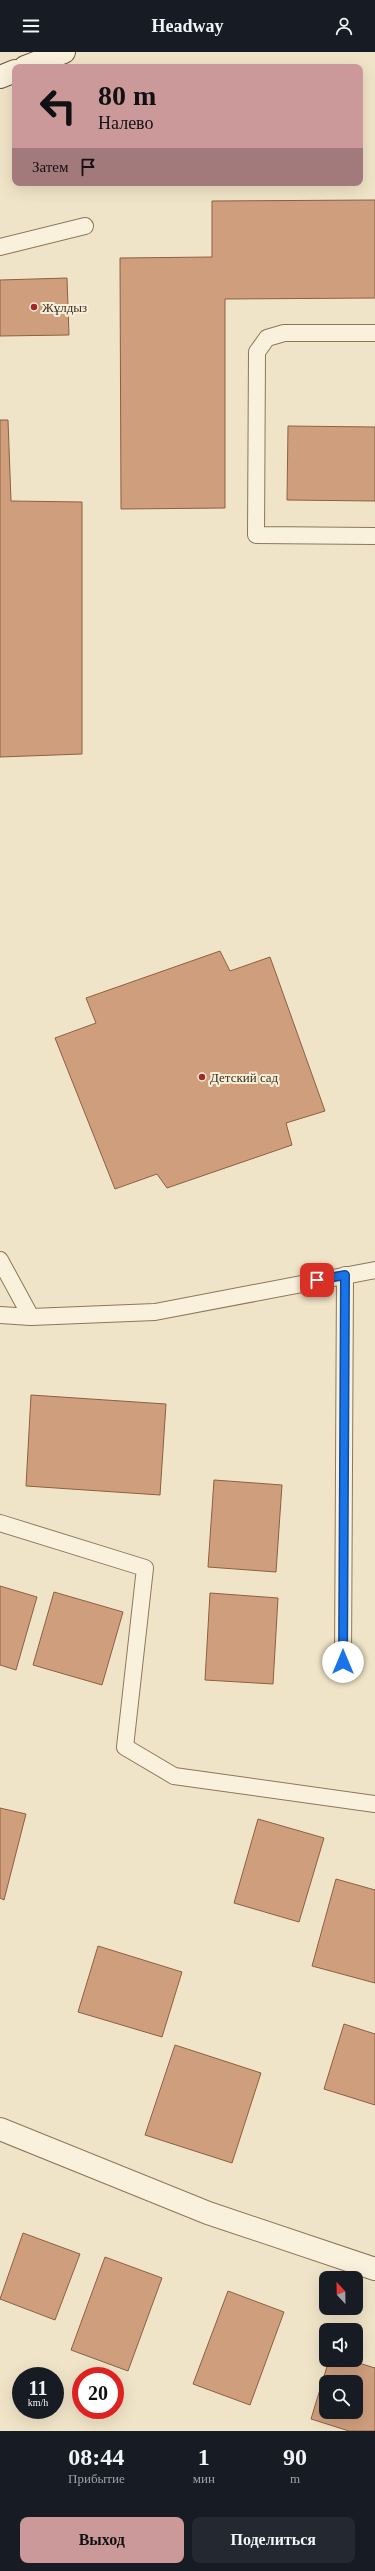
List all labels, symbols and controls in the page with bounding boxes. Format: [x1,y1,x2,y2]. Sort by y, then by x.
icon: menu [20,15,42,37]
icon: person [333,15,355,37]
text: Headway [152,16,224,36]
icon: left [32,80,84,132]
text: 80 m [98,80,156,111]
text: Налево [98,113,154,133]
icon: arrive [77,156,99,178]
text: Затем [32,159,69,175]
place label: Жұлдыз [42,300,87,315]
marker: Жұлдыз [29,302,39,312]
place label: Детский сад [210,1070,279,1085]
marker: Детский сад [197,1072,207,1082]
pin [300,1263,334,1297]
icon: arrive [306,1269,328,1291]
position arrow [322,1641,364,1683]
north arrow [319,2271,363,2315]
map controls [319,2271,363,2419]
button: sound [319,2323,363,2367]
speed limit sign: 20 [72,2367,124,2419]
button: search [319,2375,363,2419]
text: 11 [29,2377,47,2399]
text: km/h [28,2397,48,2408]
text: 08:44 [68,2444,124,2470]
text: 1 [198,2444,210,2470]
text: 90 [283,2444,307,2470]
text: Прибытие [68,2471,125,2486]
text: мин [193,2471,215,2486]
text: m [290,2471,300,2486]
button: Выход [20,2517,184,2563]
button: Поделиться [192,2517,355,2563]

